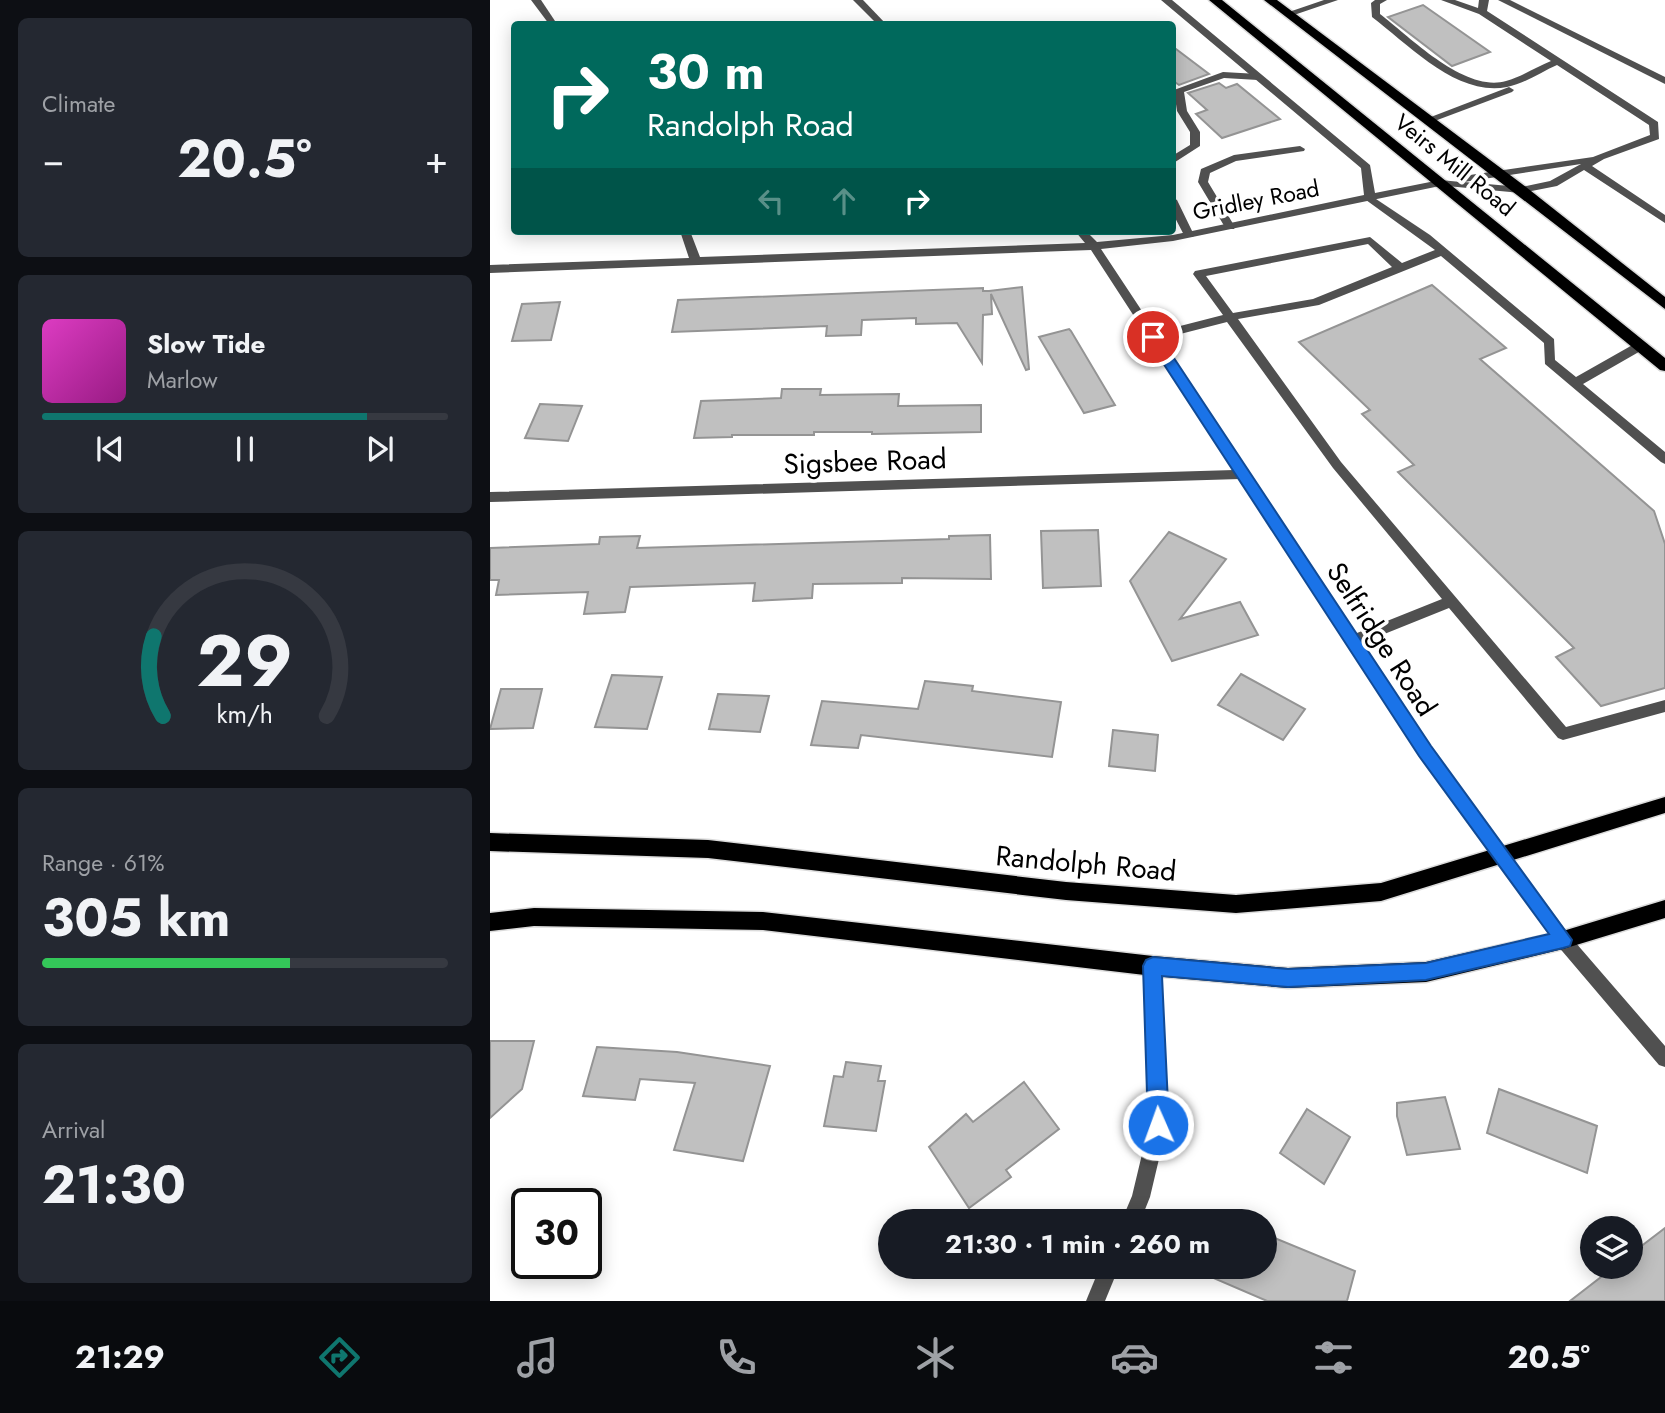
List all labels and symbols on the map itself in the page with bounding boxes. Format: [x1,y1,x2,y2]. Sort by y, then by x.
street label: Veirs Mill Road [1387,106,1523,224]
street label: Gridley Road [1190,171,1322,229]
pin [1123,307,1183,367]
street label: Sigsbee Road [783,438,947,485]
street label: Selfridge Road [1316,554,1447,724]
street label: Randolph Road [994,835,1178,892]
position arrow [1121,1088,1195,1162]
speed limit sign: 30 [511,1188,602,1279]

